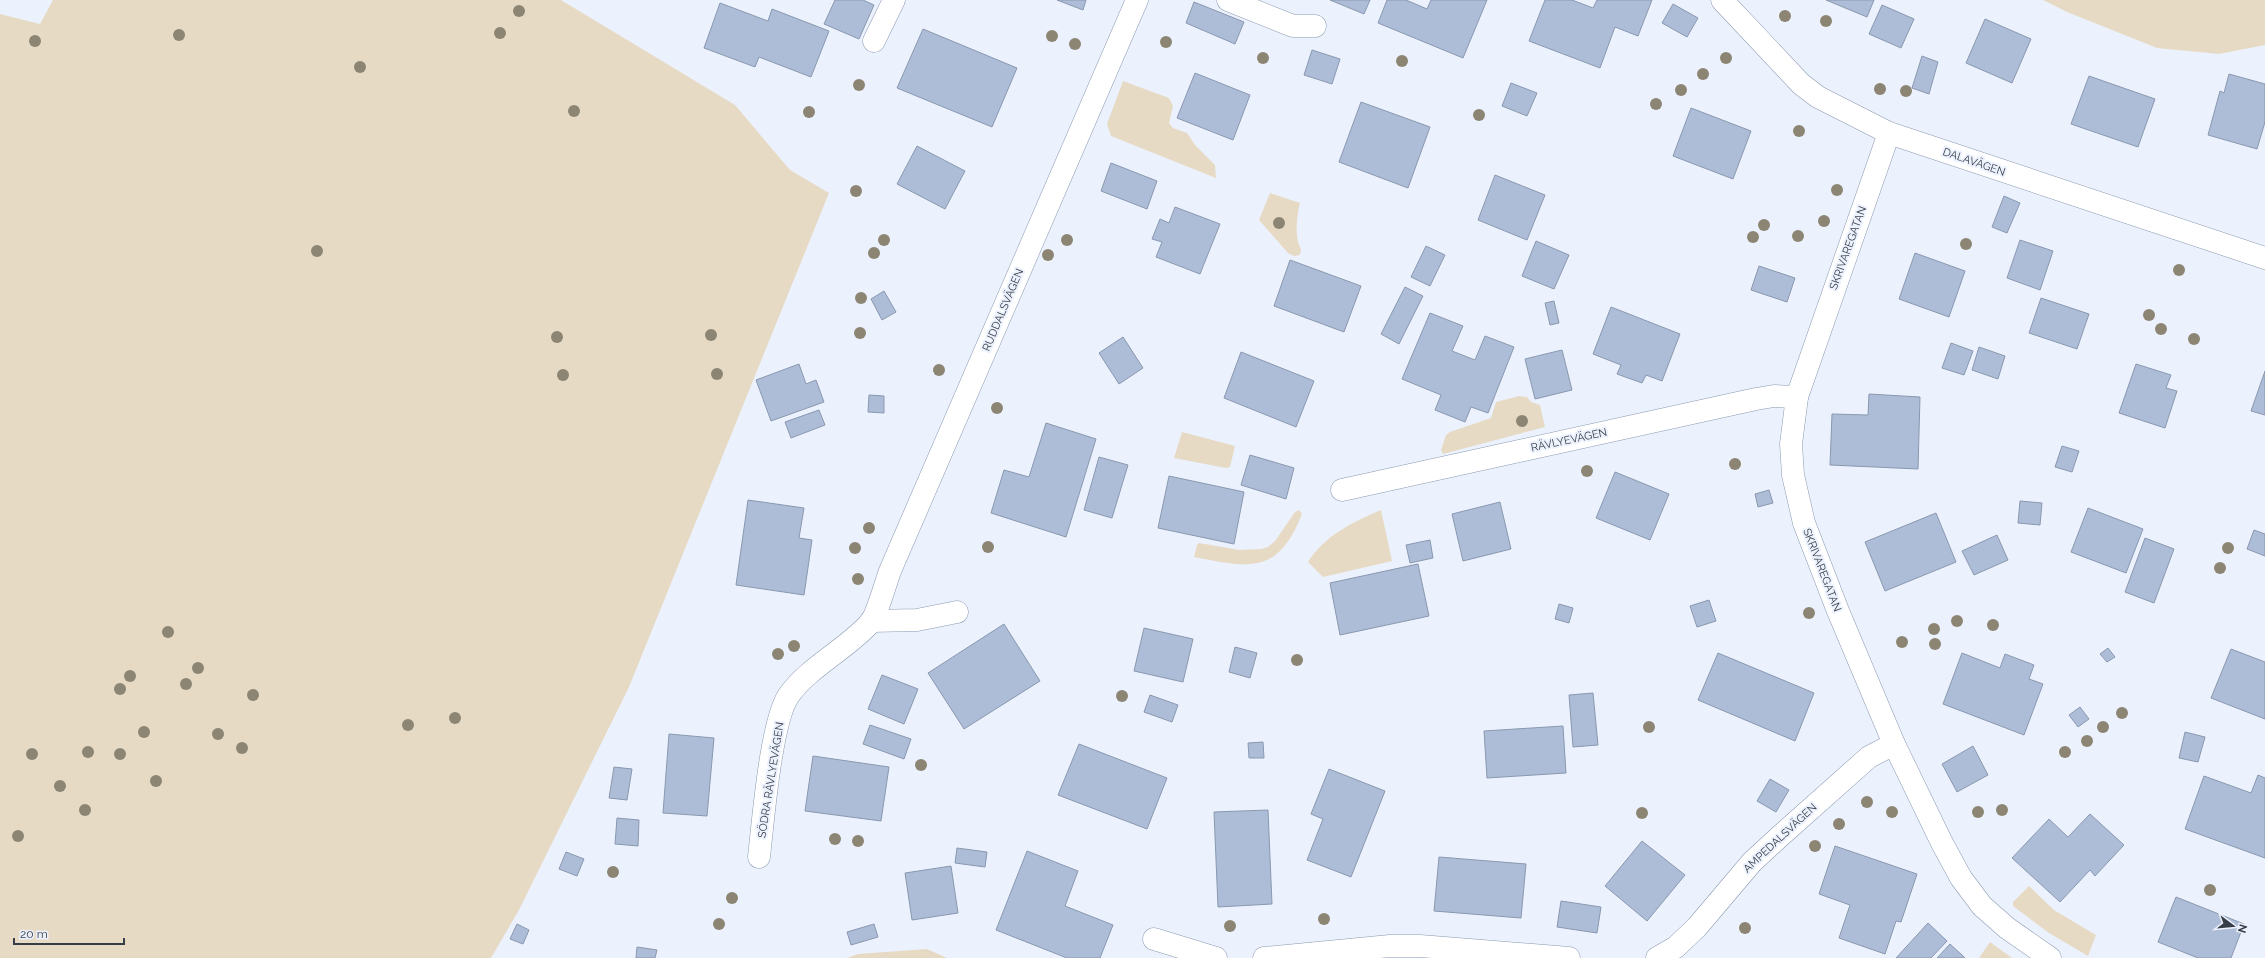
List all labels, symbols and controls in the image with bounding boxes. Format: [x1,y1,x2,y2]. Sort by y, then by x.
street label: DALAVÄGEN [1941,145,2007,179]
street label: SKRIVAREGATAN [1827,204,1869,292]
street label: RUDDALSVÄGEN [980,267,1026,353]
street label: RÄVLYEVÄGEN [1530,426,1608,454]
street label: SKRIVAREGATAN [1800,527,1844,613]
street label: SÖDRA RÄVLYEVÄGEN [755,721,787,839]
street label: AMPEDALSVÄGEN [1741,801,1819,875]
north arrow [2213,906,2253,946]
scale bar [14,920,124,946]
text: N [2235,923,2250,934]
text: 20 m [20,927,48,941]

